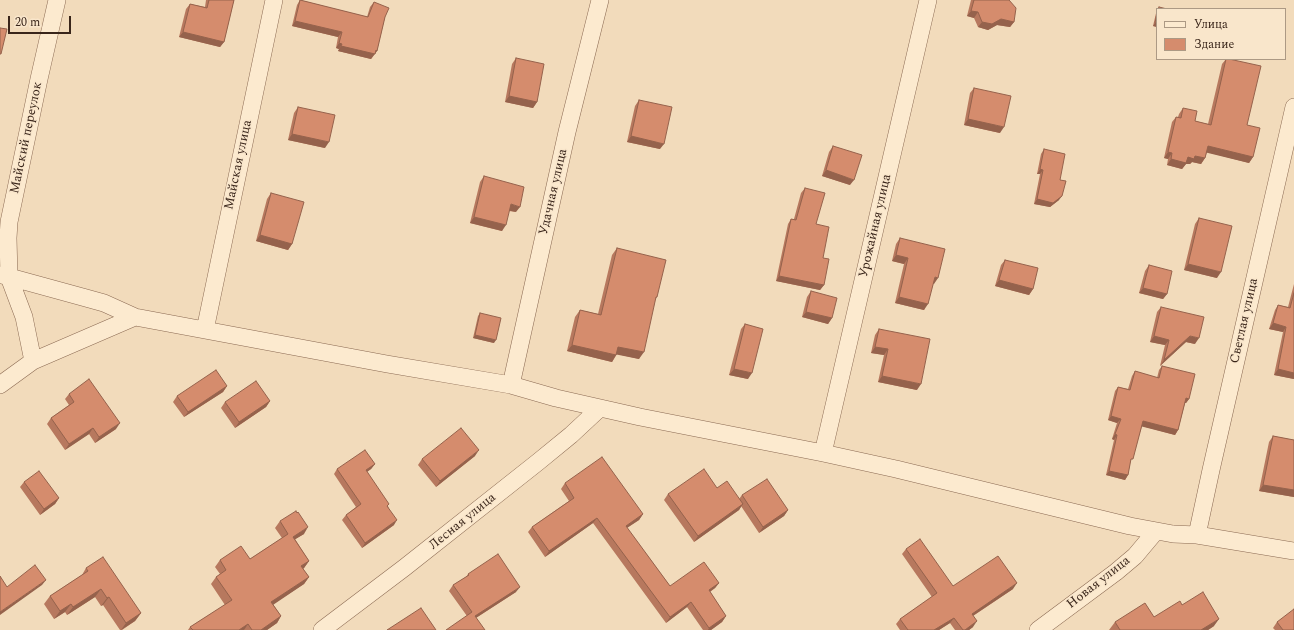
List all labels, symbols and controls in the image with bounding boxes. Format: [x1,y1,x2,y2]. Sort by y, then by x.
scale bar [10,8,73,34]
legend [1156,8,1286,60]
text: 20 m [15,13,40,32]
text: Улица [1194,15,1228,34]
text: Здание [1194,35,1234,54]
street label: Майский переулок [8,81,46,195]
street label: Майская улица [222,119,256,211]
street label: Удачная улица [536,147,572,237]
street label: Урожайная улица [857,173,895,279]
street label: Светлая улица [1228,277,1262,365]
street label: Лесная улица [427,490,499,554]
street label: Новая улица [1064,553,1134,613]

